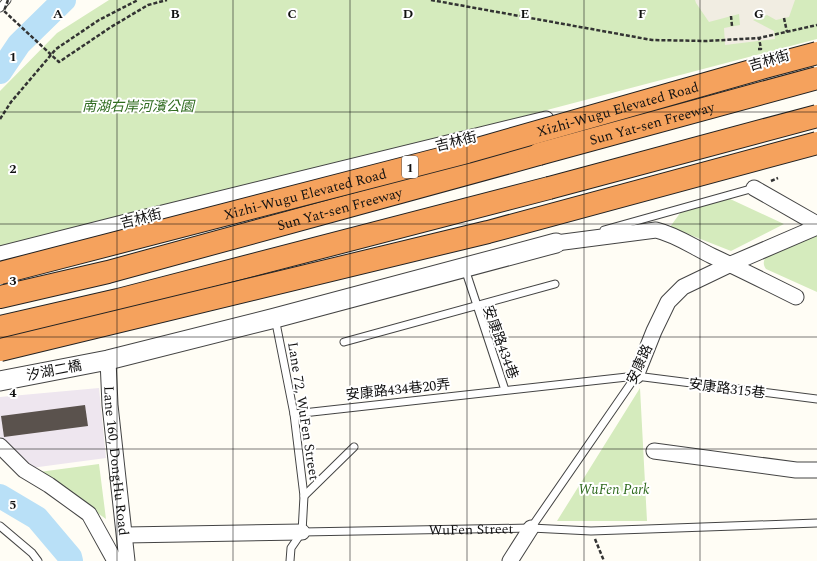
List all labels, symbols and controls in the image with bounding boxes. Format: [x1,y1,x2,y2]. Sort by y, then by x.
text: A [53,4,63,24]
text: B [170,4,180,24]
text: C [287,4,297,24]
text: D [403,4,413,24]
text: E [521,4,530,24]
text: F [638,4,646,24]
text: G [754,4,764,24]
street label: 吉林街 [746,45,792,76]
text: 1 [9,47,17,67]
street label: Xizhi-Wugu Elevated Road [534,76,701,143]
park label: 南湖右岸河濱公園 [82,96,196,117]
street label: Sun Yat-sen Freeway [587,96,718,151]
street label: 吉林街 [433,126,479,157]
road number: 1 [402,156,418,178]
text: 2 [9,159,17,179]
street label: Xizhi-Wugu Elevated Road [221,163,389,226]
street label: Sun Yat-sen Freeway [275,182,406,236]
street label: 吉林街 [118,203,164,234]
text: 3 [9,271,17,291]
street label: 安康路434巷 [477,302,524,382]
street label: Lane 72, WuFen Street [282,340,325,482]
street label: 安康路 [621,341,658,388]
street label: 汐湖二橋 [25,355,84,386]
street label: 安康路315巷 [687,373,766,404]
street label: 安康路434巷20弄 [345,374,451,405]
text: 4 [9,383,17,403]
street label: Lane 160, DongHu Road [98,385,134,537]
park label: WuFen Park [578,479,650,500]
text: 5 [9,495,17,515]
street label: WuFen Street [428,518,514,541]

